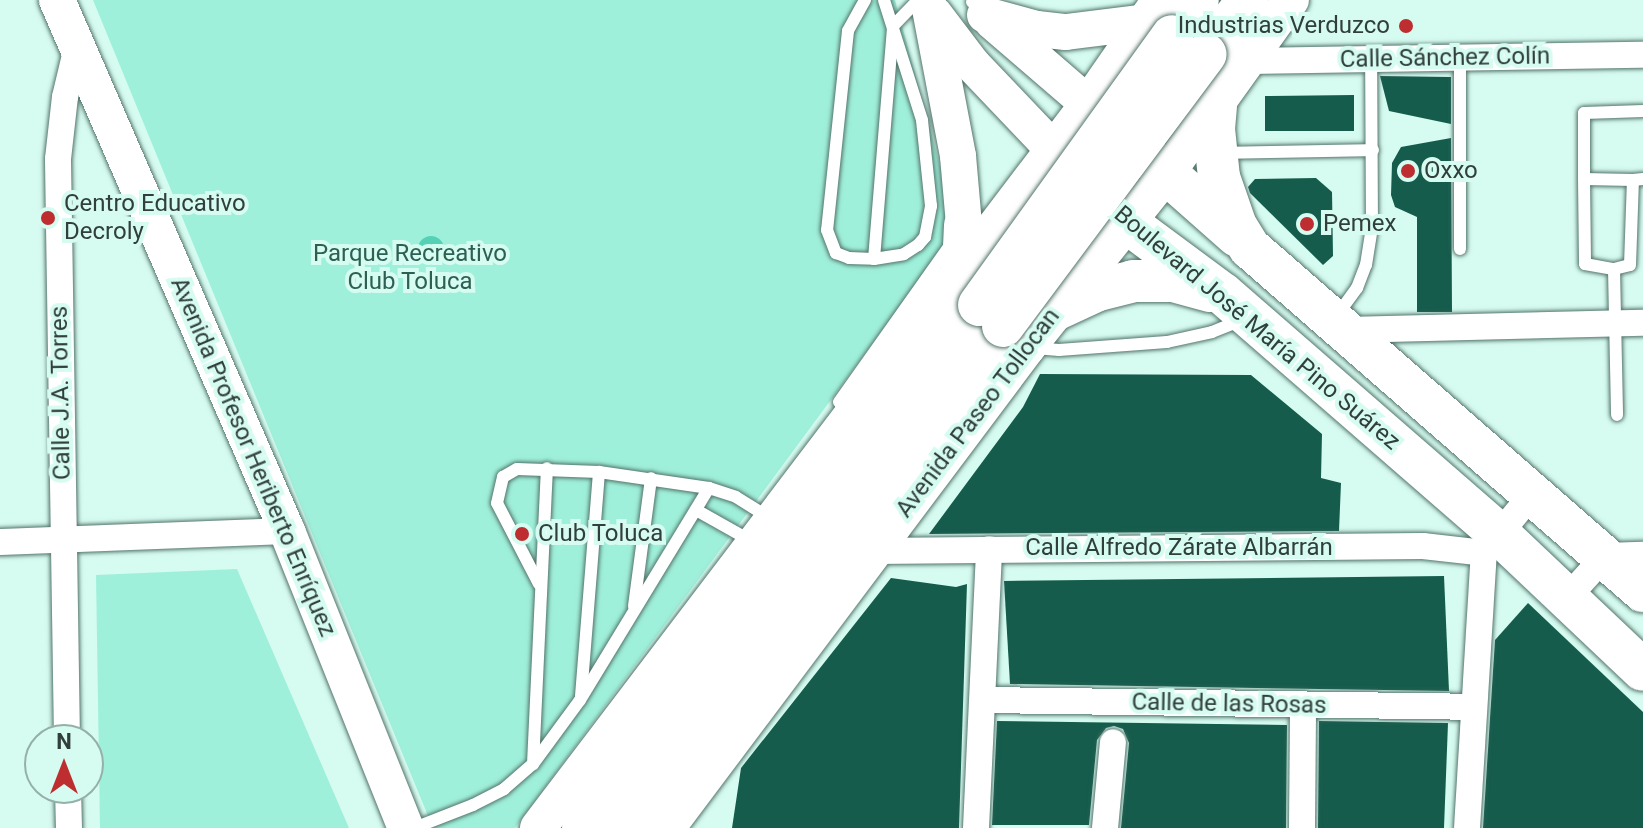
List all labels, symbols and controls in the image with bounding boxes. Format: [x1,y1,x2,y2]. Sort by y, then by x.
place label: Industrias Verduzco [1178,12,1390,40]
marker: Industrias Verduzco [1397,17,1415,35]
street label: Calle Sánchez Colín [1340,42,1550,74]
place label: Oxxo [1424,157,1478,185]
marker: Oxxo [1399,162,1417,180]
place label: Centro Educativo Decroly [64,190,246,246]
street label: Boulevard José María Pino Suárez [1108,200,1406,456]
marker: Centro Educativo Decroly [39,209,57,227]
place label: Pemex [1323,210,1396,238]
marker: Pemex [1298,215,1316,233]
park label: Parque Recreativo Club Toluca [313,240,507,296]
street label: Avenida Profesor Heriberto Enríquez [164,273,342,641]
street label: Avenida Paseo Tollocan [890,303,1066,523]
street label: Calle J.A. Torres [45,305,77,481]
place label: Club Toluca [538,520,664,548]
marker: Club Toluca [513,525,531,543]
street label: Calle Alfredo Zárate Albarrán [1025,534,1333,562]
street label: Calle de las Rosas [1131,688,1327,720]
north arrow [24,724,104,804]
text: N [56,729,72,754]

